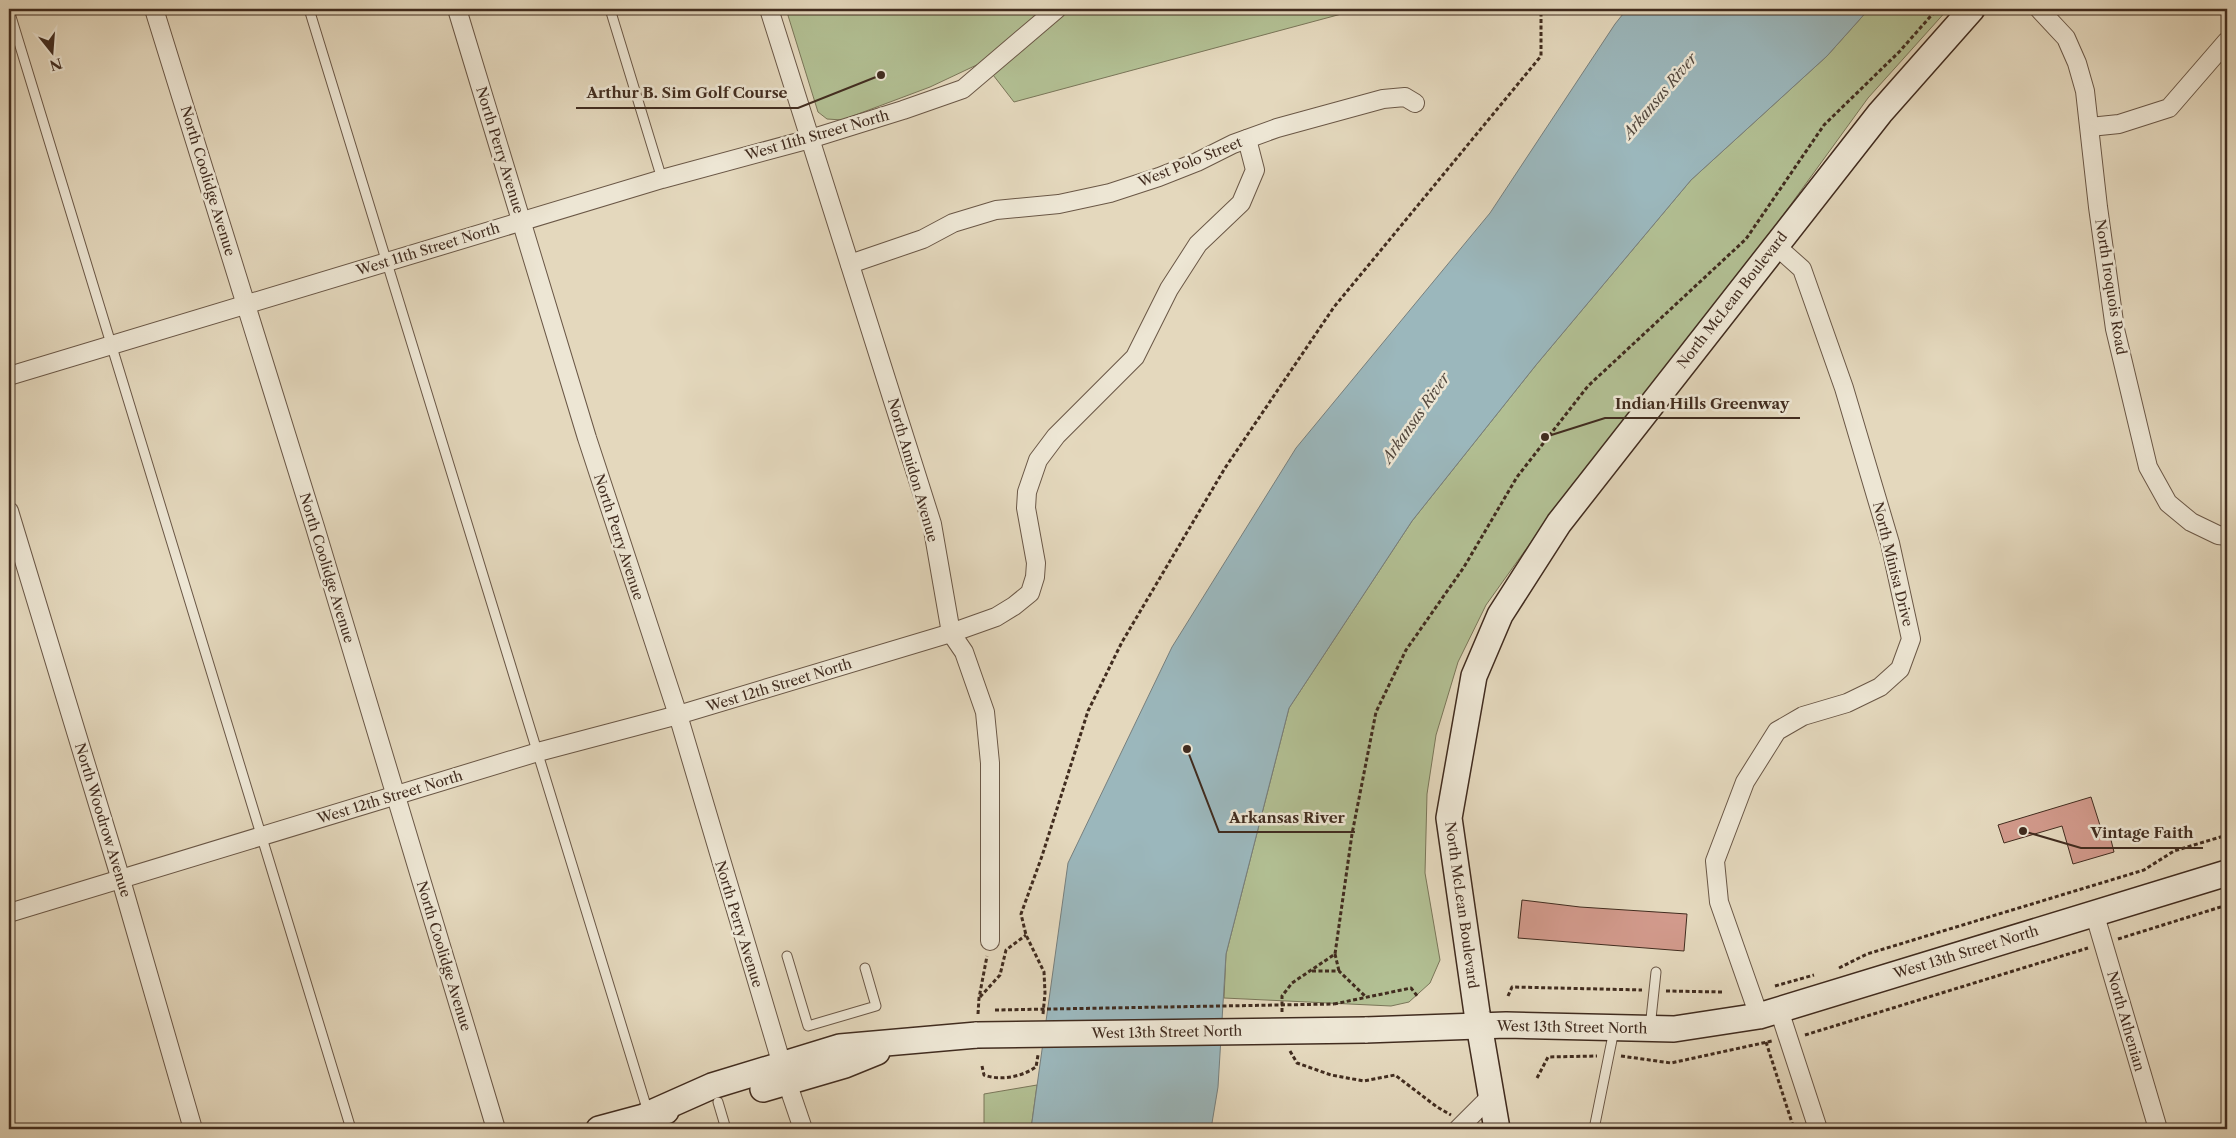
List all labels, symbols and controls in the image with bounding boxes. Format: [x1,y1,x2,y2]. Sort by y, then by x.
north arrow [28,28,78,78]
water label: Arkansas River [1617,48,1702,144]
text: N [47,54,64,75]
callout: Arthur B. Sim Golf Course [576,78,798,108]
text: Arthur B. Sim Golf Course [585,83,788,102]
street label: North Perry Avenue [472,84,528,216]
street label: North Coolidge Avenue [177,104,239,258]
street label: West 11th Street North [742,106,891,164]
street label: West Polo Street [1135,133,1245,191]
street label: North Iroquois Road [2091,218,2131,357]
street label: West 11th Street North [353,219,502,280]
street label: North McLean Boulevard [1673,228,1791,372]
water label: Arkansas River [1376,368,1454,468]
callout: Indian Hills Greenway [1605,388,1800,418]
text: Indian Hills Greenway [1615,394,1790,413]
street label: North Amidon Avenue [884,396,942,544]
street label: North Perry Avenue [590,471,648,603]
street label: North Coolidge Avenue [296,491,358,645]
street label: North Minisa Drive [1869,500,1917,628]
street label: West 12th Street North [703,654,854,716]
street label: North Woodrow Avenue [71,741,135,899]
street label: West 12th Street North [314,766,465,828]
callout: Arkansas River [1219,802,1355,832]
text: Arkansas River [1228,808,1346,827]
callout: Vintage Faith [2081,818,2203,848]
street label: North McLean Boulevard [1441,820,1483,990]
text: Vintage Faith [2090,823,2194,842]
street label: North Perry Avenue [711,858,767,990]
street label: North Coolidge Avenue [413,879,475,1033]
street label: West 13th Street North [1890,921,2041,983]
street label: North Athenian [2103,969,2149,1073]
street label: West 13th Street North [1496,1017,1648,1037]
street label: West 13th Street North [1091,1022,1243,1042]

